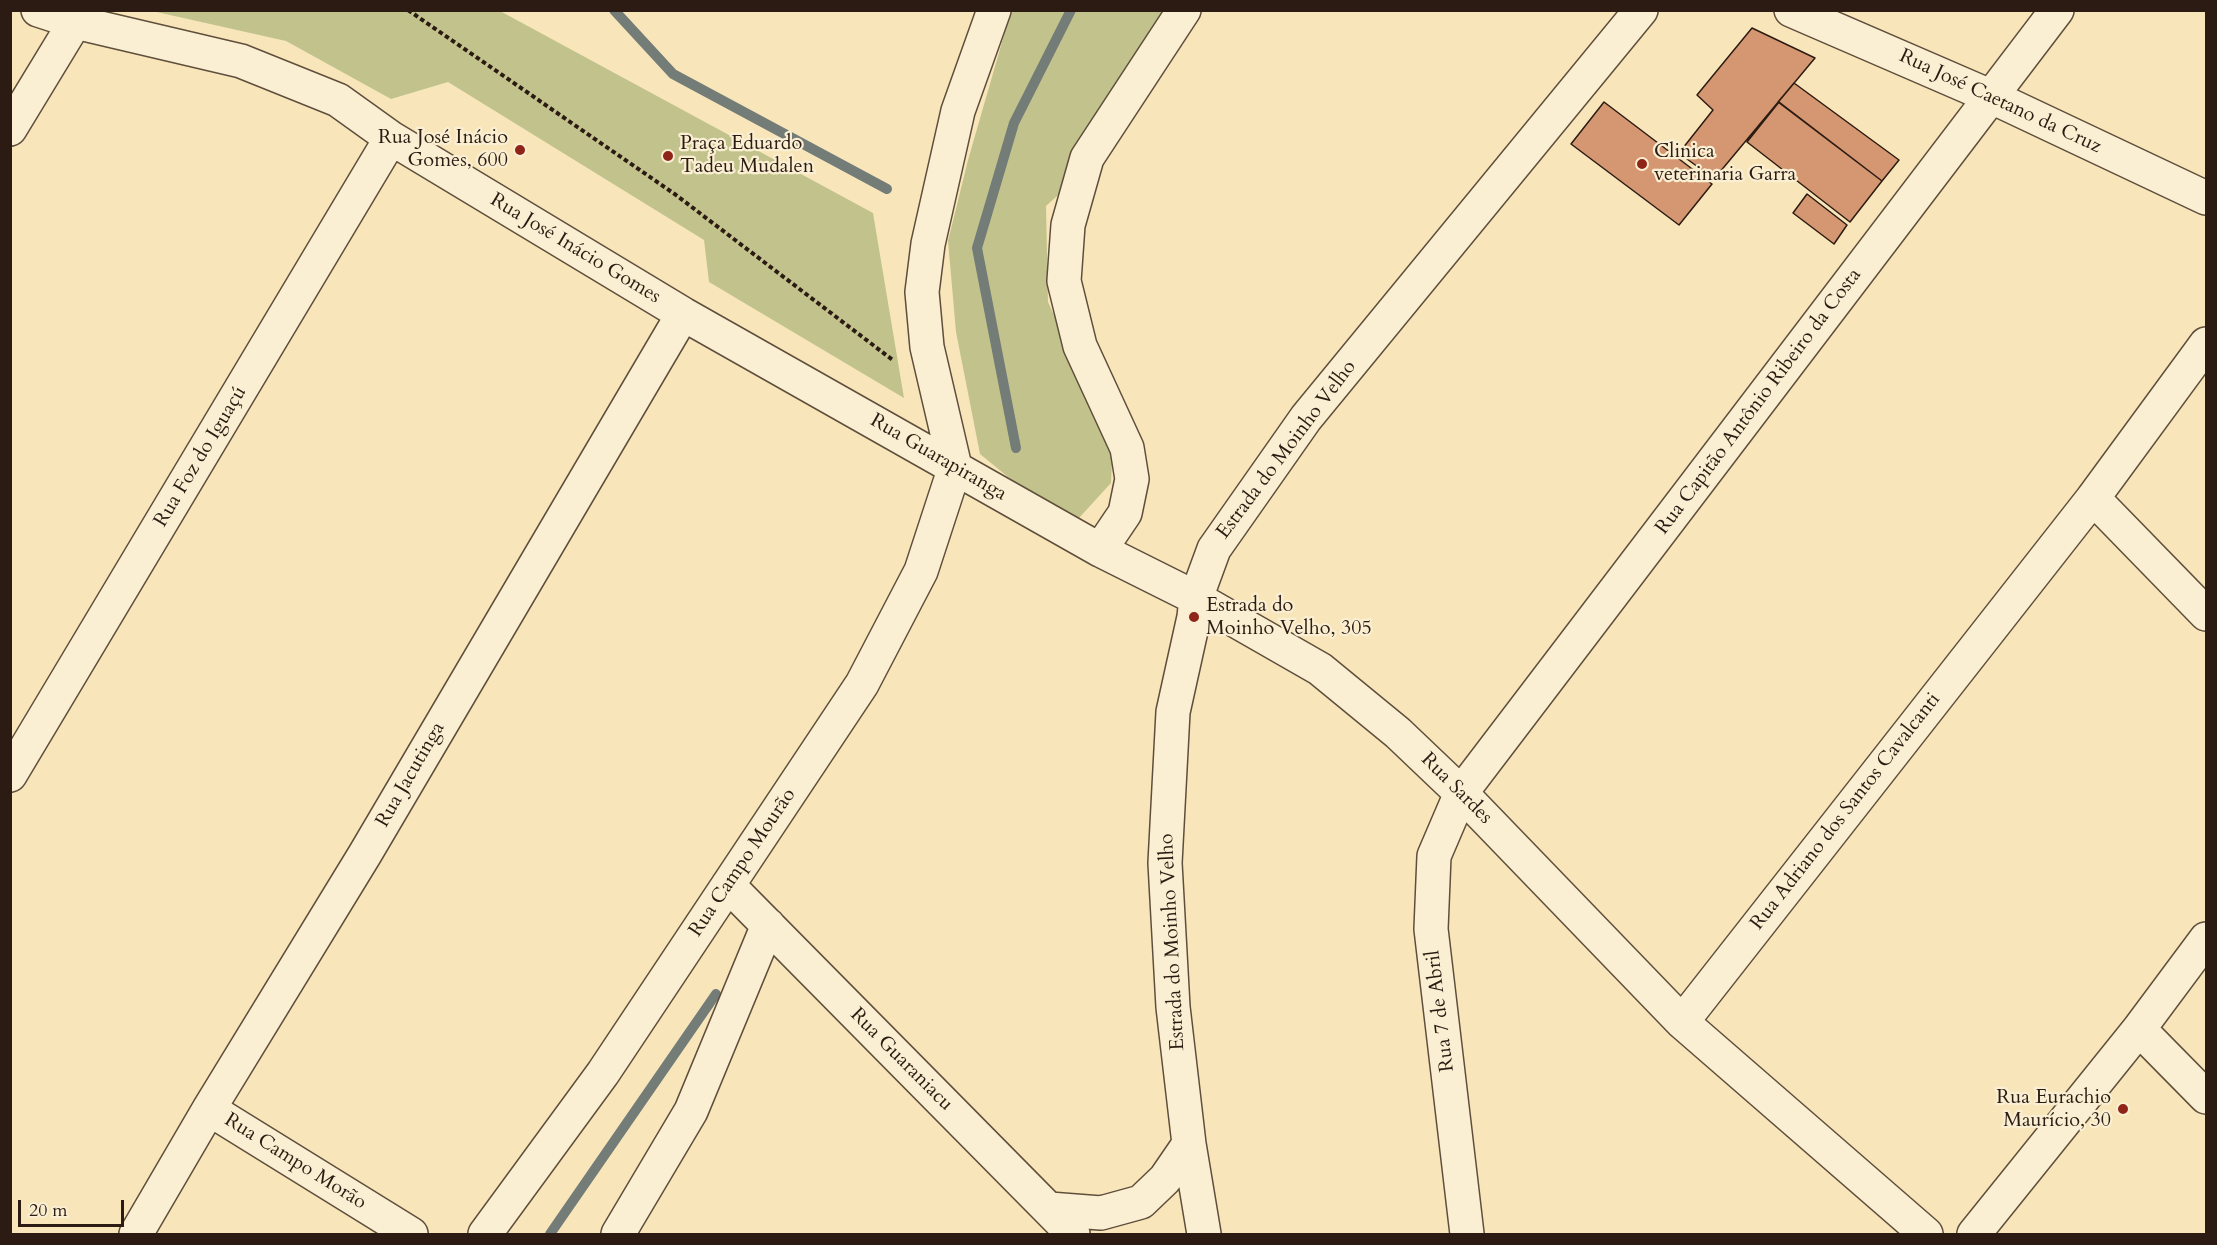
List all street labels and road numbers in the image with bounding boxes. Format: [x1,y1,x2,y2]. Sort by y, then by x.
street label: Rua José Caetano da Cruz [1895,45,2105,159]
street label: Rua José Inácio Gomes [485,189,665,309]
street label: Rua Capitão Antônio Ribeiro da Costa [1651,264,1867,540]
street label: Estrada do Moinho Velho [1212,356,1362,544]
street label: Rua Foz do Iguaçú [150,382,252,532]
street label: Rua Guarapiranga [865,409,1011,507]
street label: Rua Adriano dos Santos Cavalcanti [1746,689,1946,935]
street label: Rua Jacutinga [371,718,451,832]
street label: Rua Sardes [1415,748,1497,830]
street label: Rua Campo Mourão [684,784,802,942]
street label: Estrada do Moinho Velho [1155,833,1191,1051]
street label: Rua 7 de Abril [1422,949,1460,1073]
street label: Rua Guaraniacu [844,1003,958,1117]
street label: Rua Campo Morão [220,1109,370,1215]

